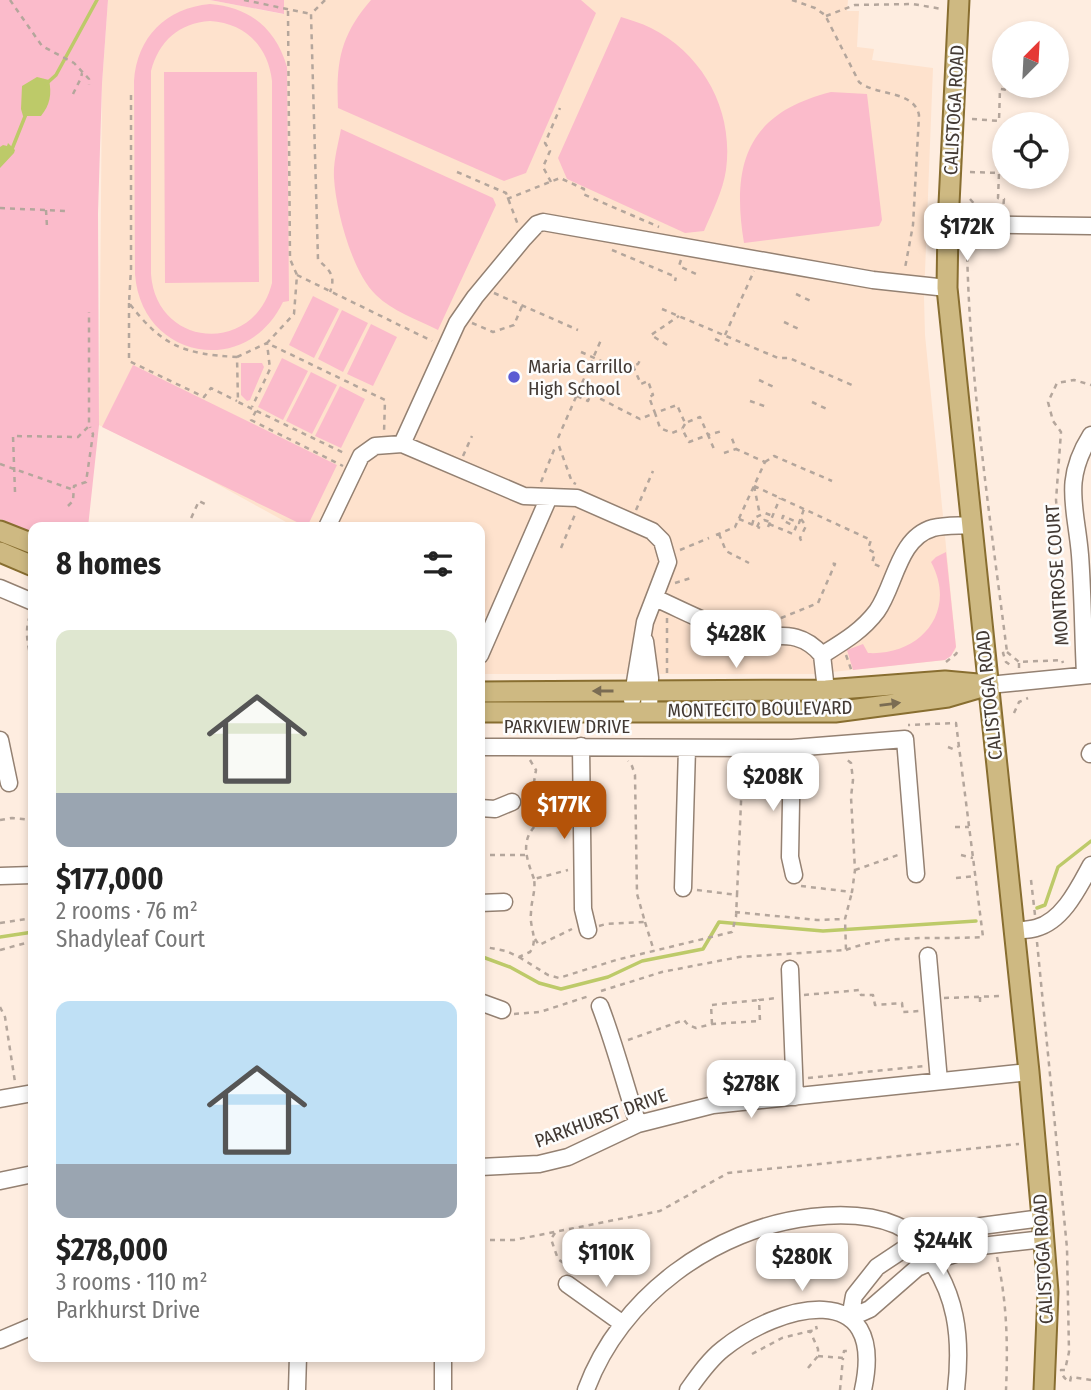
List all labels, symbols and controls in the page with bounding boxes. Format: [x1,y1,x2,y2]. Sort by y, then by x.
north arrow [992,21,1069,98]
map controls [992,21,1069,189]
street label: CALISTOGA ROAD [939,44,969,176]
button: locate [992,112,1069,189]
pin: $172K [918,204,1016,263]
text: $172K [940,212,994,240]
place label: Maria Carrillo High School [528,355,633,400]
marker: Maria Carrillo High School [506,369,522,385]
street label: MONTROSE COURT [1041,503,1073,646]
icon: filters [419,545,457,583]
text: 8 homes [56,546,161,582]
pin: $428K [687,610,785,670]
text: $428K [706,619,766,647]
street label: CALISTOGA ROAD [971,629,1007,761]
icon: home [194,676,320,802]
one-way arrow [592,685,614,697]
street label: MONTECITO BOULEVARD [667,696,853,722]
one-way arrow [879,699,901,710]
street label: PARKVIEW DRIVE [504,715,630,738]
pin: $208K [724,754,822,813]
text: $208K [743,762,803,790]
pin: $177K [515,782,613,841]
text: $177K [537,790,591,818]
text: $177,000 [56,861,164,897]
text: 2 rooms · 76 m² [56,897,198,925]
text: Shadyleaf Court [56,925,205,953]
icon: home [194,1047,320,1173]
pin: $278K [702,1060,800,1120]
text: $278K [723,1069,779,1097]
street label: PARKHURST DRIVE [532,1083,670,1153]
street label: CALISTOGA ROAD [1028,1193,1058,1325]
pin: $244K [894,1218,992,1277]
text: $244K [914,1226,972,1254]
pin: $110K [557,1230,655,1289]
text: $278,000 [56,1232,168,1268]
pin: $280K [753,1234,851,1293]
text: $110K [578,1238,634,1266]
text: $280K [772,1242,832,1270]
text: 3 rooms · 110 m² [56,1268,207,1296]
text: Parkhurst Drive [56,1296,200,1324]

